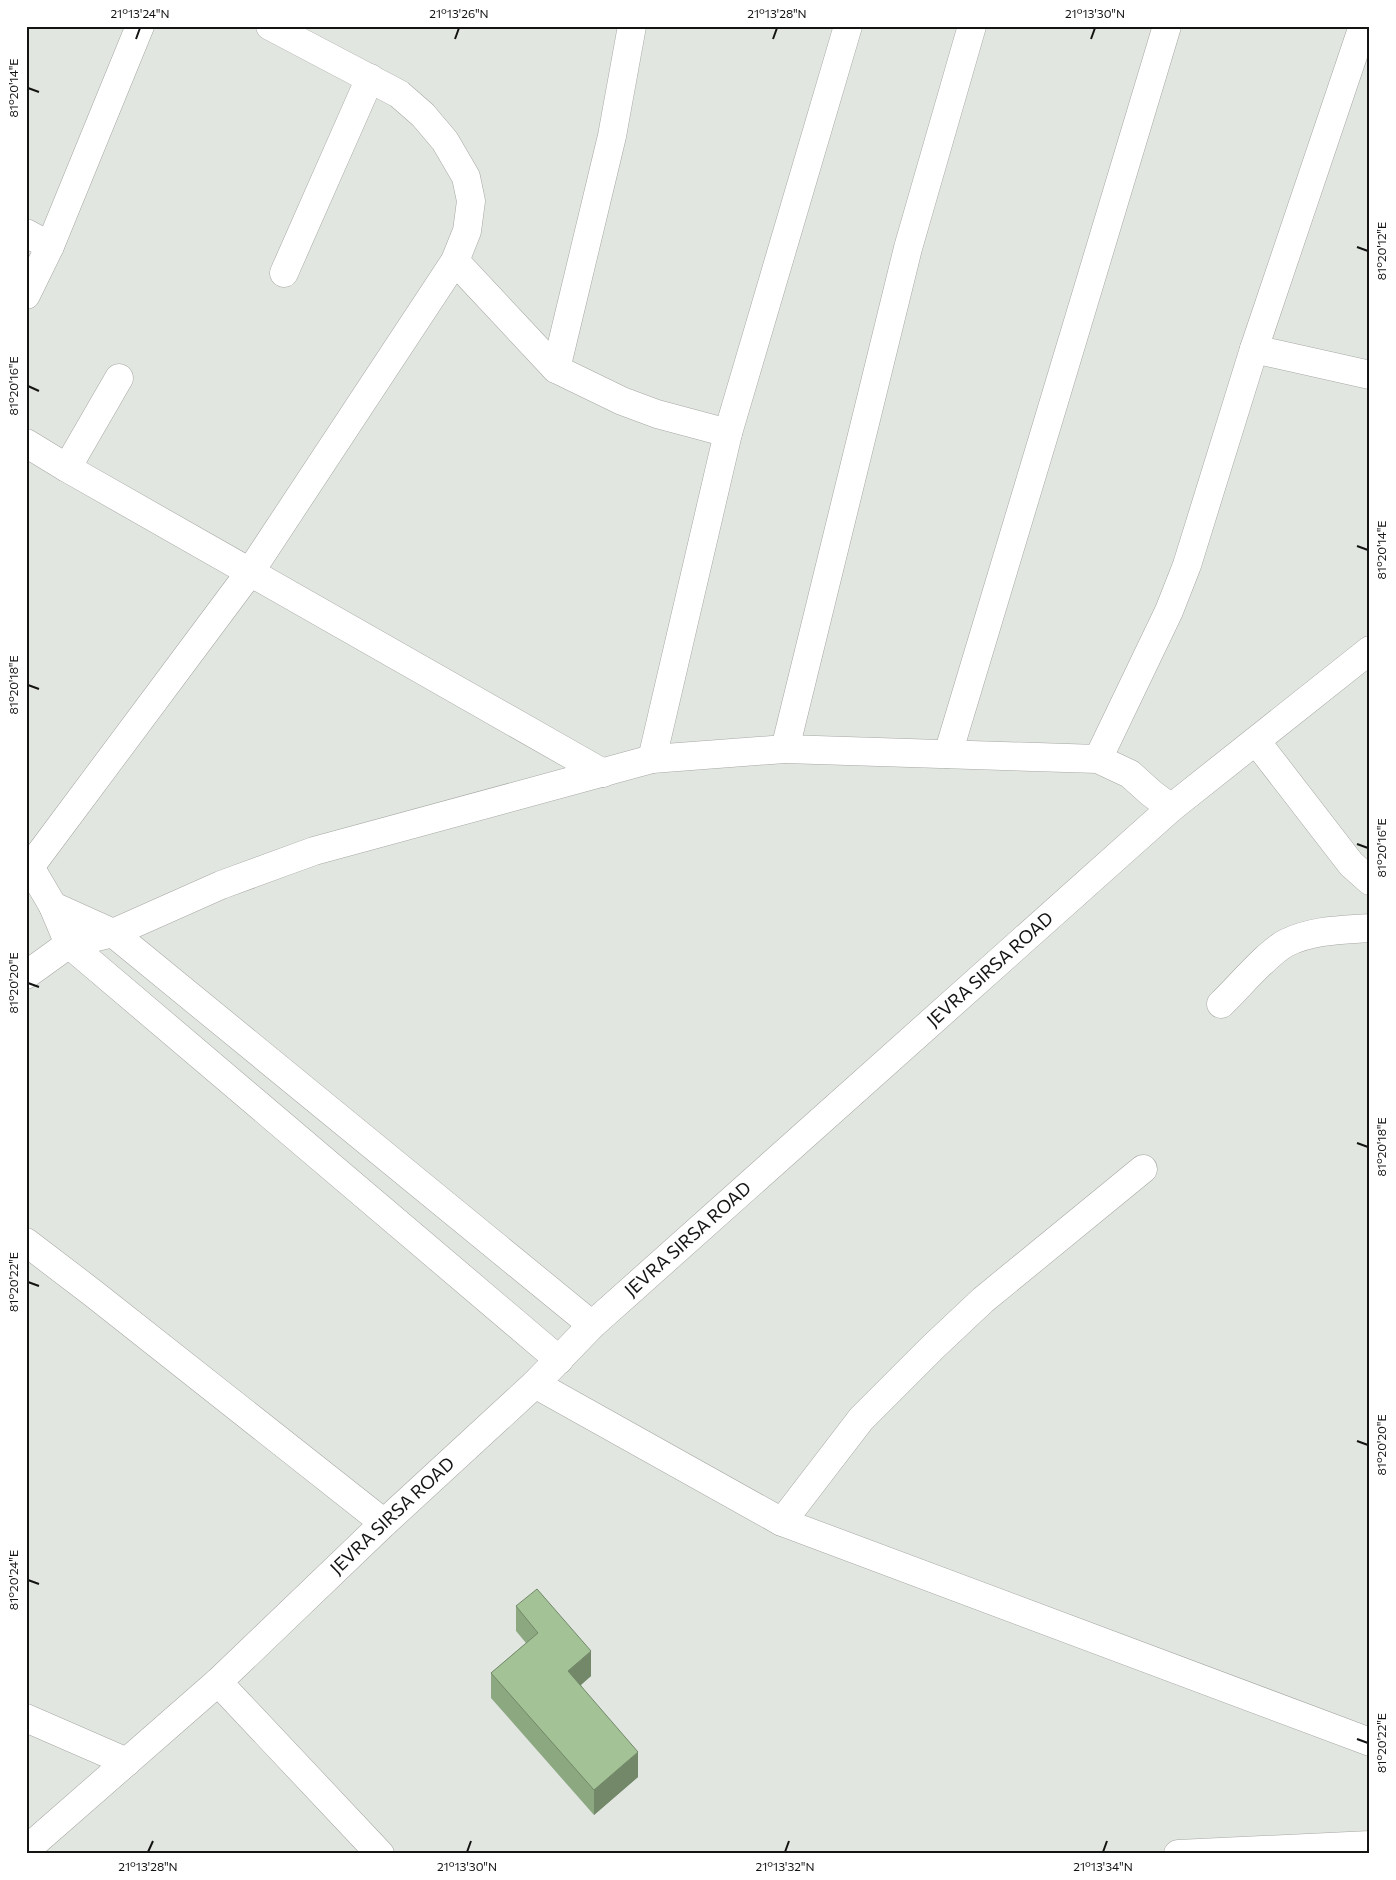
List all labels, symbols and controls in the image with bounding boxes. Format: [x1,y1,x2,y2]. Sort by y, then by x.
text: 21°13'24"N [110,6,170,20]
text: 21°13'26"N [429,6,489,20]
text: 21°13'28"N [747,6,807,20]
text: 21°13'30"N [1065,6,1125,20]
text: 81°20'14"E [6,59,20,117]
text: 81°20'12"E [1374,222,1388,280]
text: 81°20'16"E [6,356,20,416]
text: 81°20'14"E [1374,521,1388,579]
text: 81°20'18"E [6,655,20,715]
text: 81°20'16"E [1374,818,1388,878]
street label: JEVRA SIRSA ROAD [922,907,1057,1031]
text: 81°20'20"E [6,952,20,1014]
text: 81°20'18"E [1374,1117,1388,1177]
street label: JEVRA SIRSA ROAD [620,1176,755,1301]
text: 81°20'22"E [6,1252,20,1312]
text: 81°20'20"E [1374,1414,1388,1476]
street label: JEVRA SIRSA ROAD [325,1452,458,1579]
text: 81°20'24"E [6,1550,20,1610]
text: 81°20'22"E [1374,1713,1388,1773]
text: 21°13'28"N [118,1859,178,1873]
text: 21°13'30"N [437,1859,497,1873]
text: 21°13'32"N [756,1859,814,1873]
text: 21°13'34"N [1073,1859,1133,1873]

